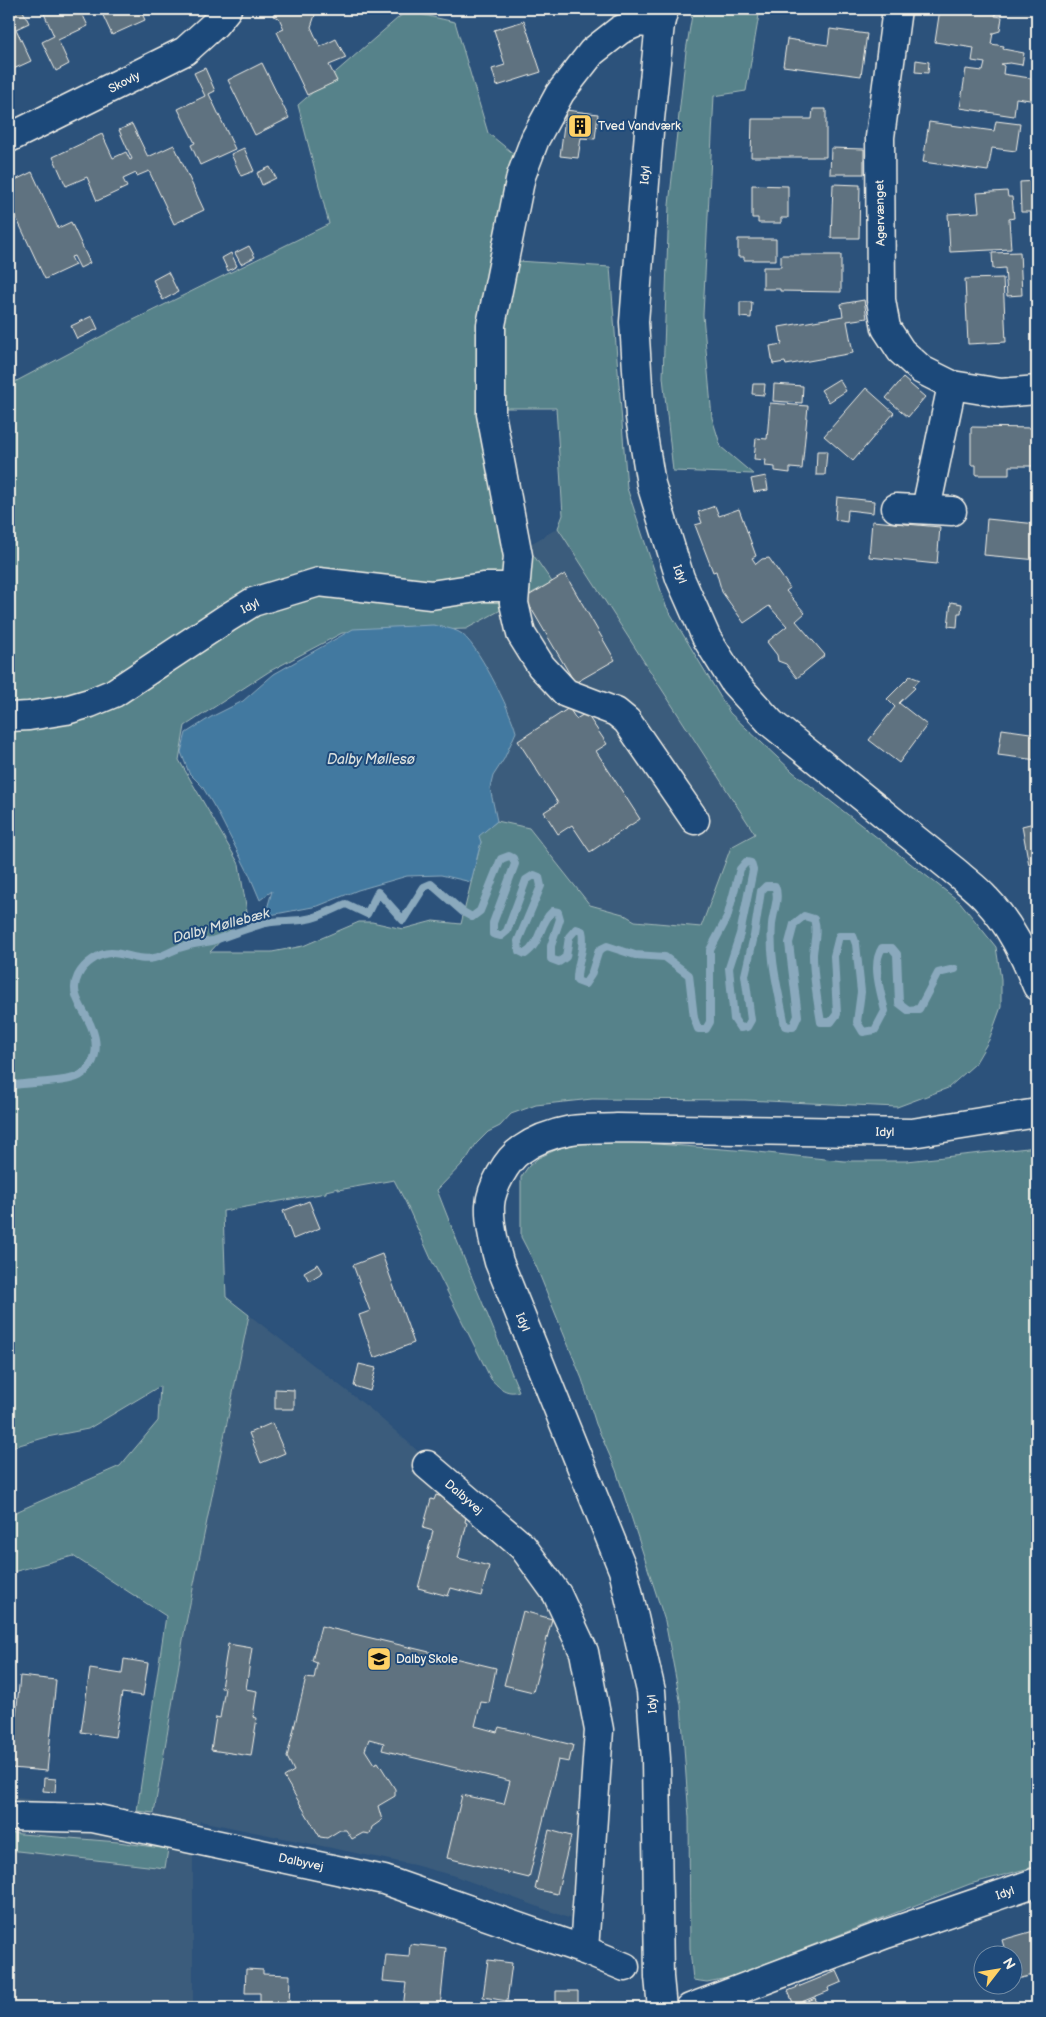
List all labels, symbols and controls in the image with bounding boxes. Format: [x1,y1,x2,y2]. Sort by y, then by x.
street label: Skovly [106,68,143,97]
building icon: Tved Vandværk [567,113,593,139]
place label: Tved Vandværk [598,119,681,134]
street label: Idyl [637,165,654,185]
street label: Agervænget [872,180,889,246]
street label: Idyl [669,563,690,586]
street label: Idyl [239,596,262,617]
water label: Dalby Møllesø [327,751,416,768]
water label: Dalby Møllebæk [171,904,272,947]
street label: Idyl [876,1125,894,1140]
street label: Idyl [512,1311,533,1334]
street label: Dalbyvej [441,1477,486,1518]
school or university icon: Dalby Skole [366,1646,392,1672]
place label: Dalby Skole [396,1652,458,1667]
street label: Idyl [644,1694,661,1714]
street label: Dalbyvej [277,1850,325,1875]
street label: Idyl [994,1883,1016,1904]
north arrow [974,1944,1024,1994]
text: N [999,1955,1019,1972]

